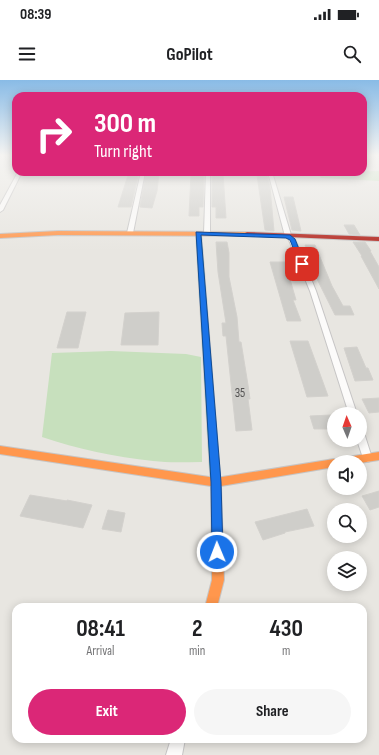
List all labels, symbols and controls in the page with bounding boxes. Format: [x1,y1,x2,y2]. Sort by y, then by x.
text: 08:39 [20,5,51,24]
icon: menu [16,43,38,65]
icon: search [341,43,363,65]
text: GoPilot [166,44,213,65]
text: 300 m [94,107,156,140]
icon: right [28,108,80,160]
text: Turn right [94,141,152,162]
pin [285,247,319,281]
icon: arrive [291,253,313,275]
house number: 35 [235,385,245,401]
north arrow [327,407,367,447]
map controls [327,407,367,591]
button: sound [327,455,367,495]
button: search [327,503,367,543]
position arrow [196,531,238,573]
button: layers [327,551,367,591]
text: 08:41 [76,614,125,643]
text: 2 [192,614,202,643]
text: 430 [269,614,303,643]
text: Arrival [87,643,114,659]
text: min [189,643,205,659]
text: m [282,643,290,659]
button: Exit [28,689,186,735]
button: Share [194,689,351,735]

